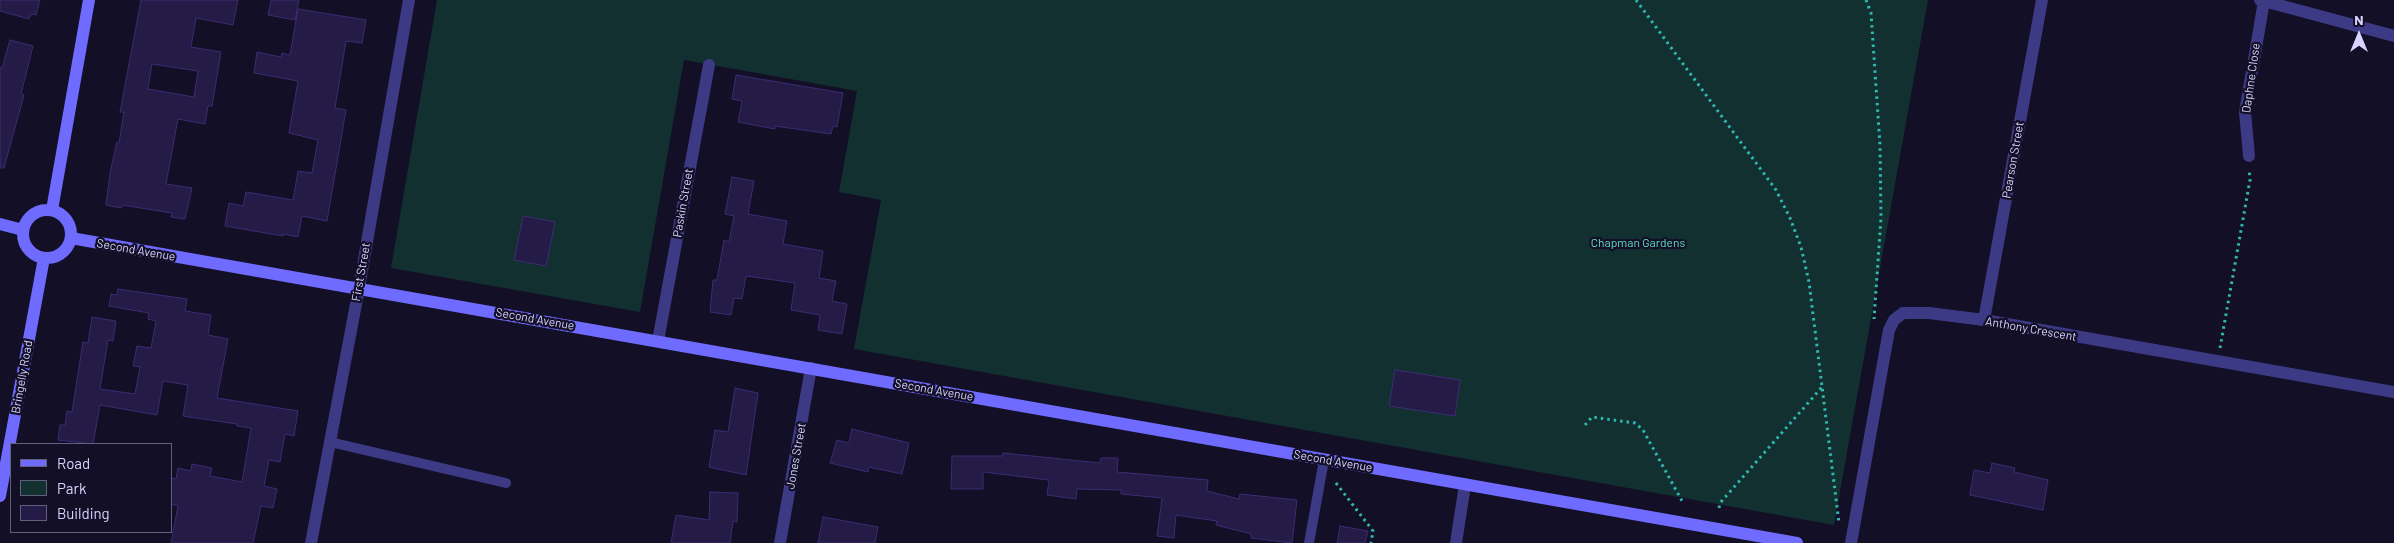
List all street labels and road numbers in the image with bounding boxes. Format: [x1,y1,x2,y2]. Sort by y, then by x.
street label: Daphne Close [2239,42,2263,114]
street label: Pearson Street [1999,121,2027,199]
street label: Paskin Street [670,167,696,239]
street label: Second Avenue [96,236,176,264]
street label: First Street [349,241,373,303]
street label: Second Avenue [495,305,575,333]
street label: Anthony Crescent [1984,314,2078,344]
street label: Bringelly Road [8,339,36,415]
street label: Second Avenue [894,376,974,404]
street label: Jones Street [783,422,809,490]
street label: Second Avenue [1293,447,1373,475]

